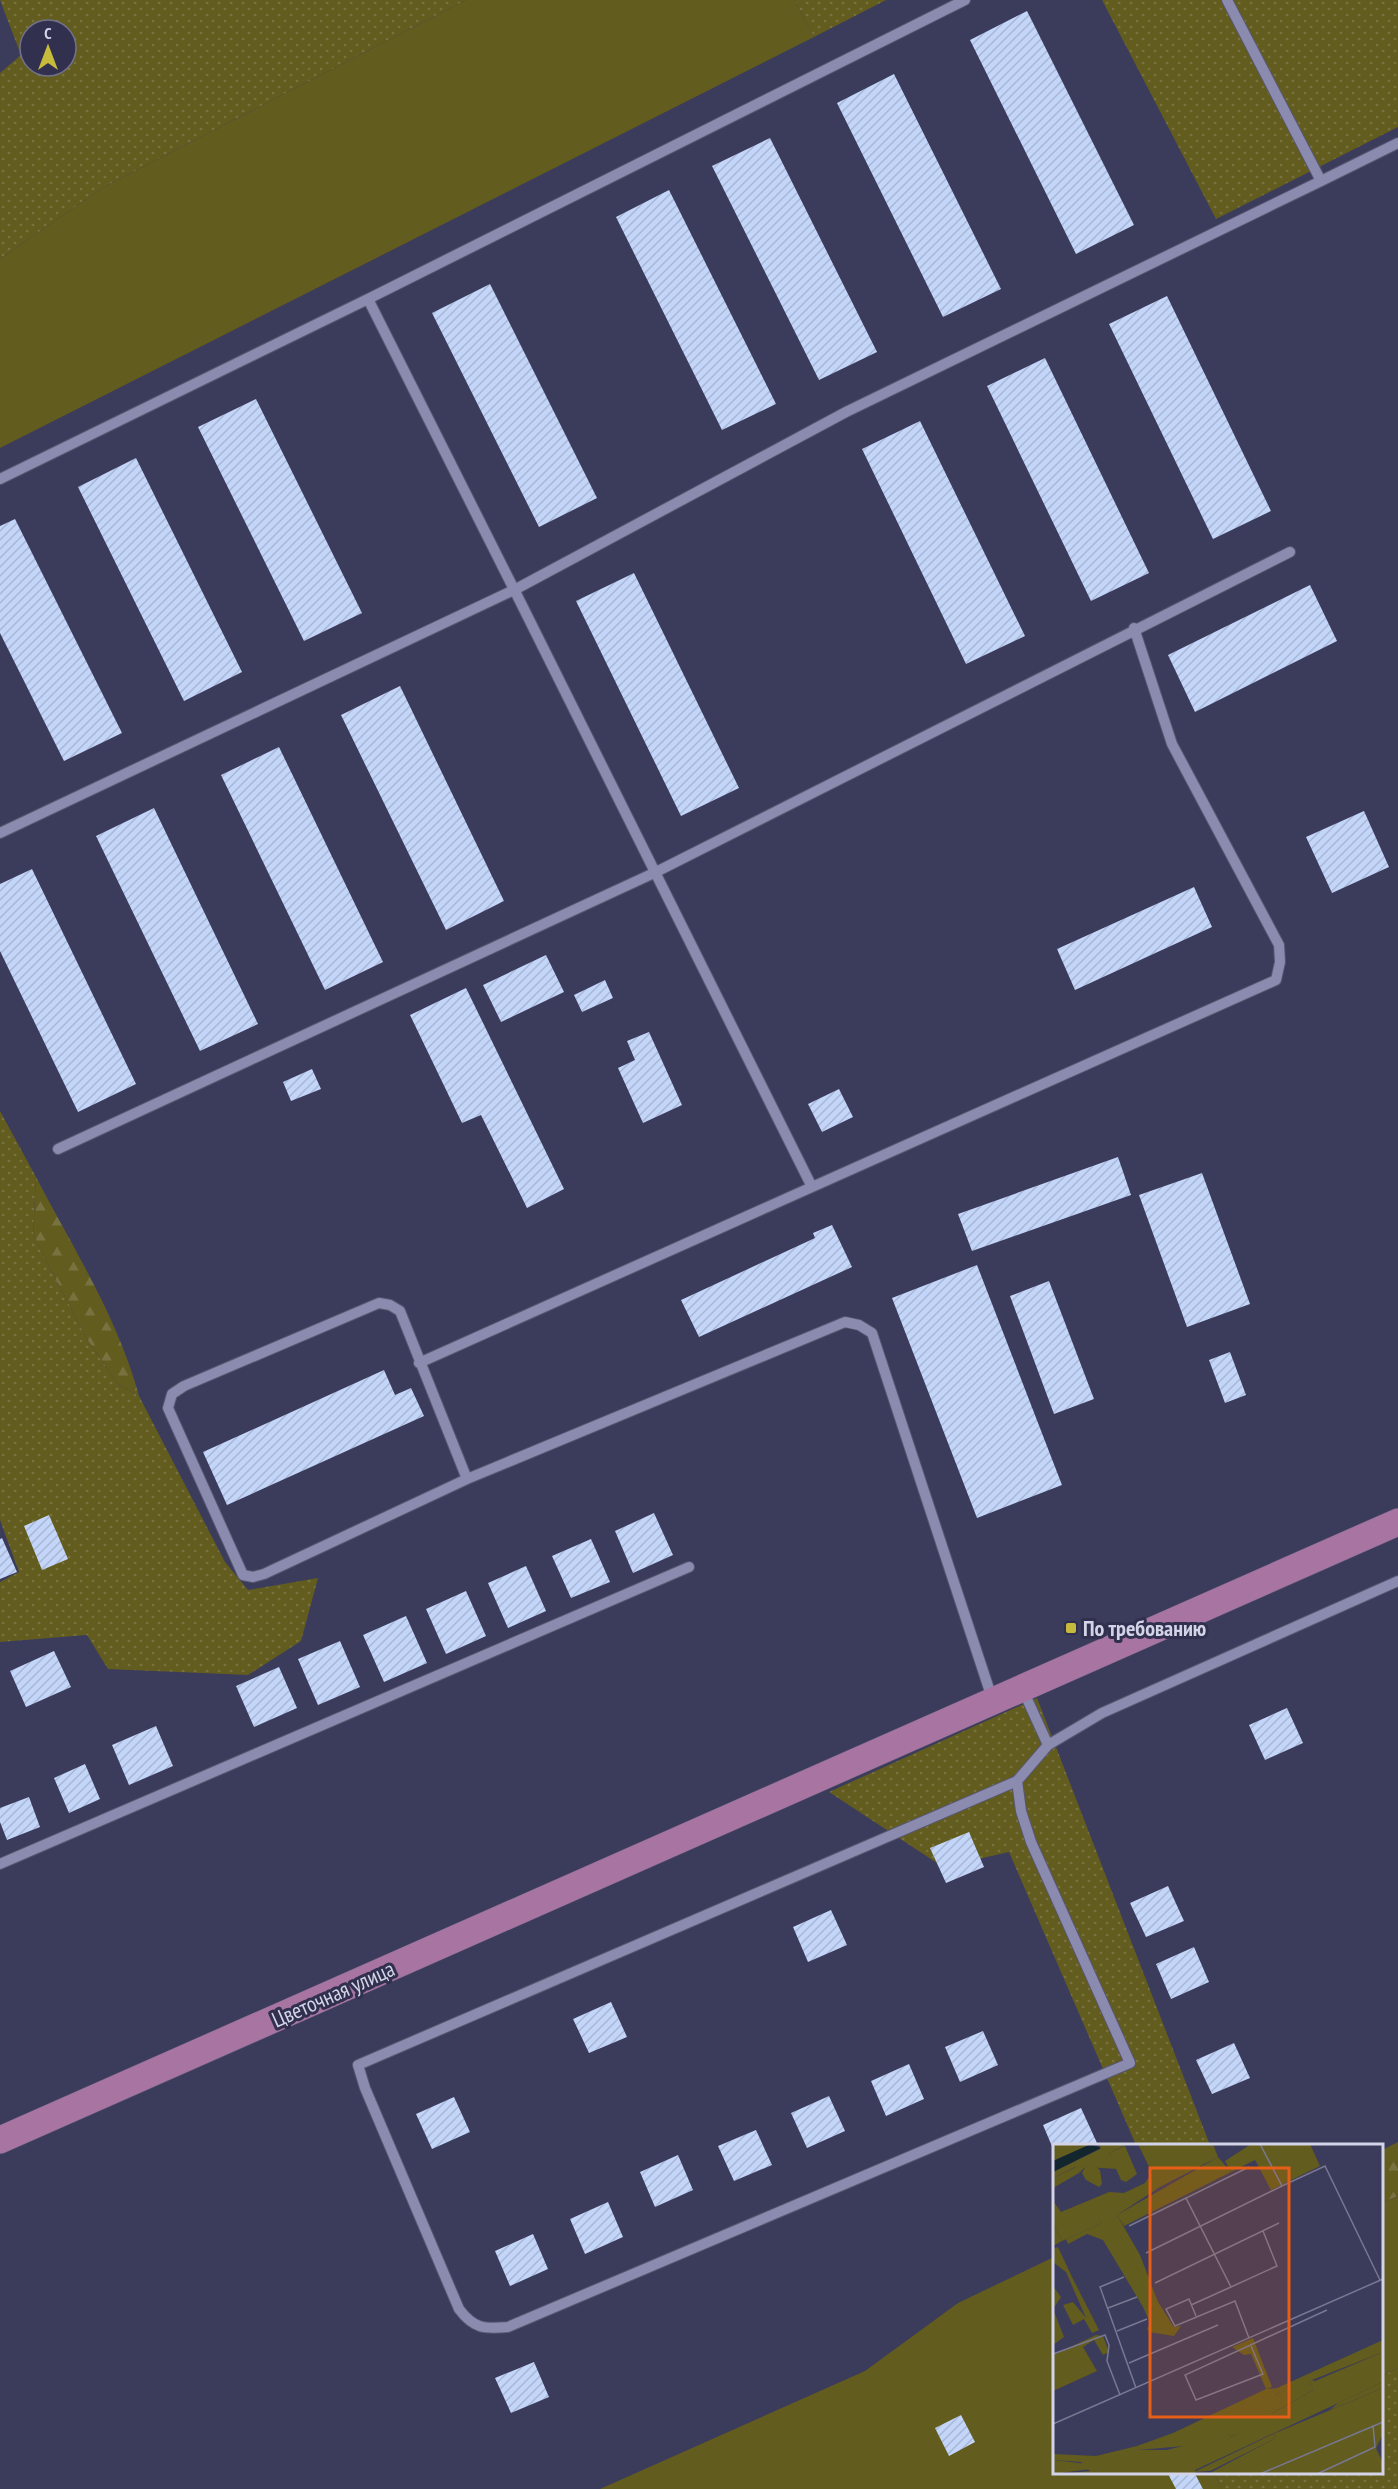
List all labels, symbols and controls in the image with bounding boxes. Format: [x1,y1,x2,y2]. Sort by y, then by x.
north arrow [18,18,78,78]
text: С [44,23,52,43]
place label: По требованию [1083,1614,1206,1642]
marker: По требованию [1064,1621,1078,1635]
street label: Цветочная улица [267,1954,399,2034]
inset map [1053,2144,1383,2474]

